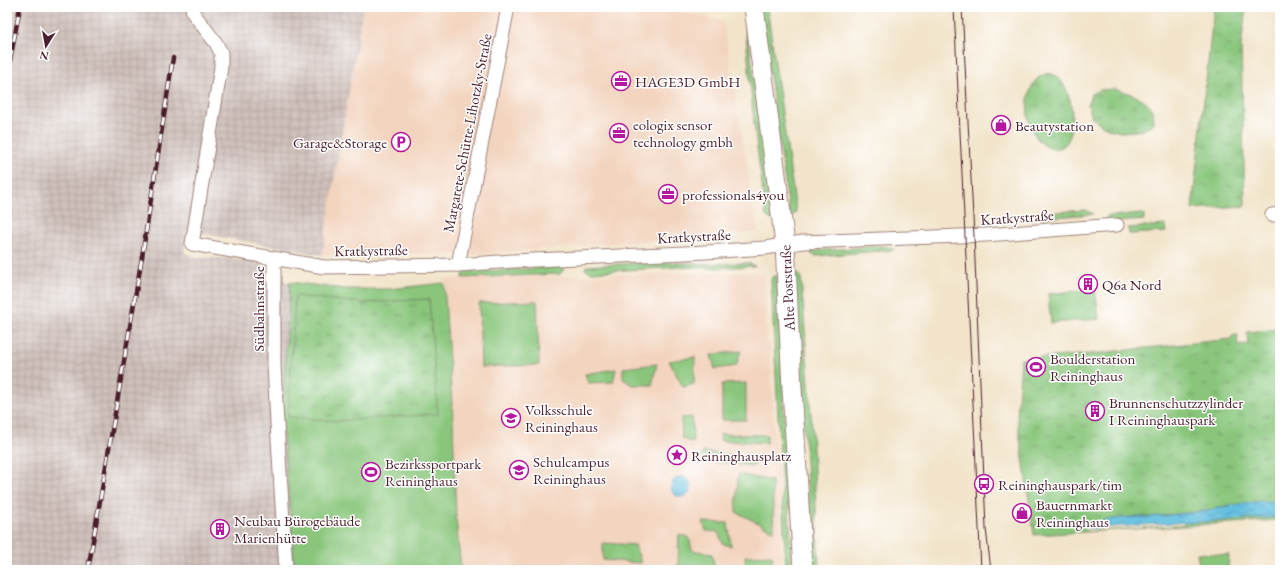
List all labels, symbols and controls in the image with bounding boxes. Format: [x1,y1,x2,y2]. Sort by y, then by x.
north arrow [26,26,66,66]
street label: Margarete-Schütte-Lihotzky-Straße [438,32,496,234]
text: N [38,48,50,64]
office icon: HAGE3D GmbH [610,70,632,92]
place label: HAGE3D GmbH [635,72,740,91]
shop icon: Beautystation [990,114,1012,136]
place label: eologix sensor technology gmbh [633,115,733,151]
place label: Beautystation [1015,116,1094,135]
office icon: eologix sensor technology gmbh [608,122,630,144]
parking icon: Garage&Storage [390,131,412,153]
place label: Garage&Storage [293,133,387,152]
office icon: professionals4you [657,183,679,205]
place label: professionals4you [682,185,784,204]
street label: Kratkystraße [980,205,1054,229]
street label: Kratkystraße [657,225,731,247]
street label: Kratkystraße [334,240,408,260]
street label: Alte Poststraße [775,244,799,332]
street label: Südbahnstraße [249,266,268,352]
building icon: Q6a Nord [1077,273,1099,295]
place label: Q6a Nord [1102,275,1162,294]
place label: Boulderstation Reininghaus [1050,349,1136,385]
sports icon: Boulderstation Reininghaus [1025,356,1047,378]
place label: Brunnenschutzzylinder I Reininghauspark [1109,393,1243,429]
place label: Volksschule Reininghaus [525,400,598,436]
building icon: Brunnenschutzzylinder I Reininghauspark [1084,400,1106,422]
school or university icon: Volksschule Reininghaus [500,407,522,429]
place icon: Reininghausplatz [666,444,688,466]
place label: Reininghausplatz [691,446,792,465]
place label: Schulcampus Reininghaus [533,452,610,488]
place label: Bezirkssportpark Reininghaus [385,454,482,490]
school or university icon: Schulcampus Reininghaus [508,459,530,481]
sports icon: Bezirkssportpark Reininghaus [360,461,382,483]
bus stop icon: Reininghauspark/tim [973,473,995,495]
place label: Reininghauspark/tim [998,475,1123,494]
place label: Bauernmarkt Reininghaus [1036,495,1112,531]
shop icon: Bauernmarkt Reininghaus [1011,502,1033,524]
place label: Neubau Bürogebäude Marienhütte [234,511,360,547]
building icon: Neubau Bürogebäude Marienhütte [209,518,231,540]

